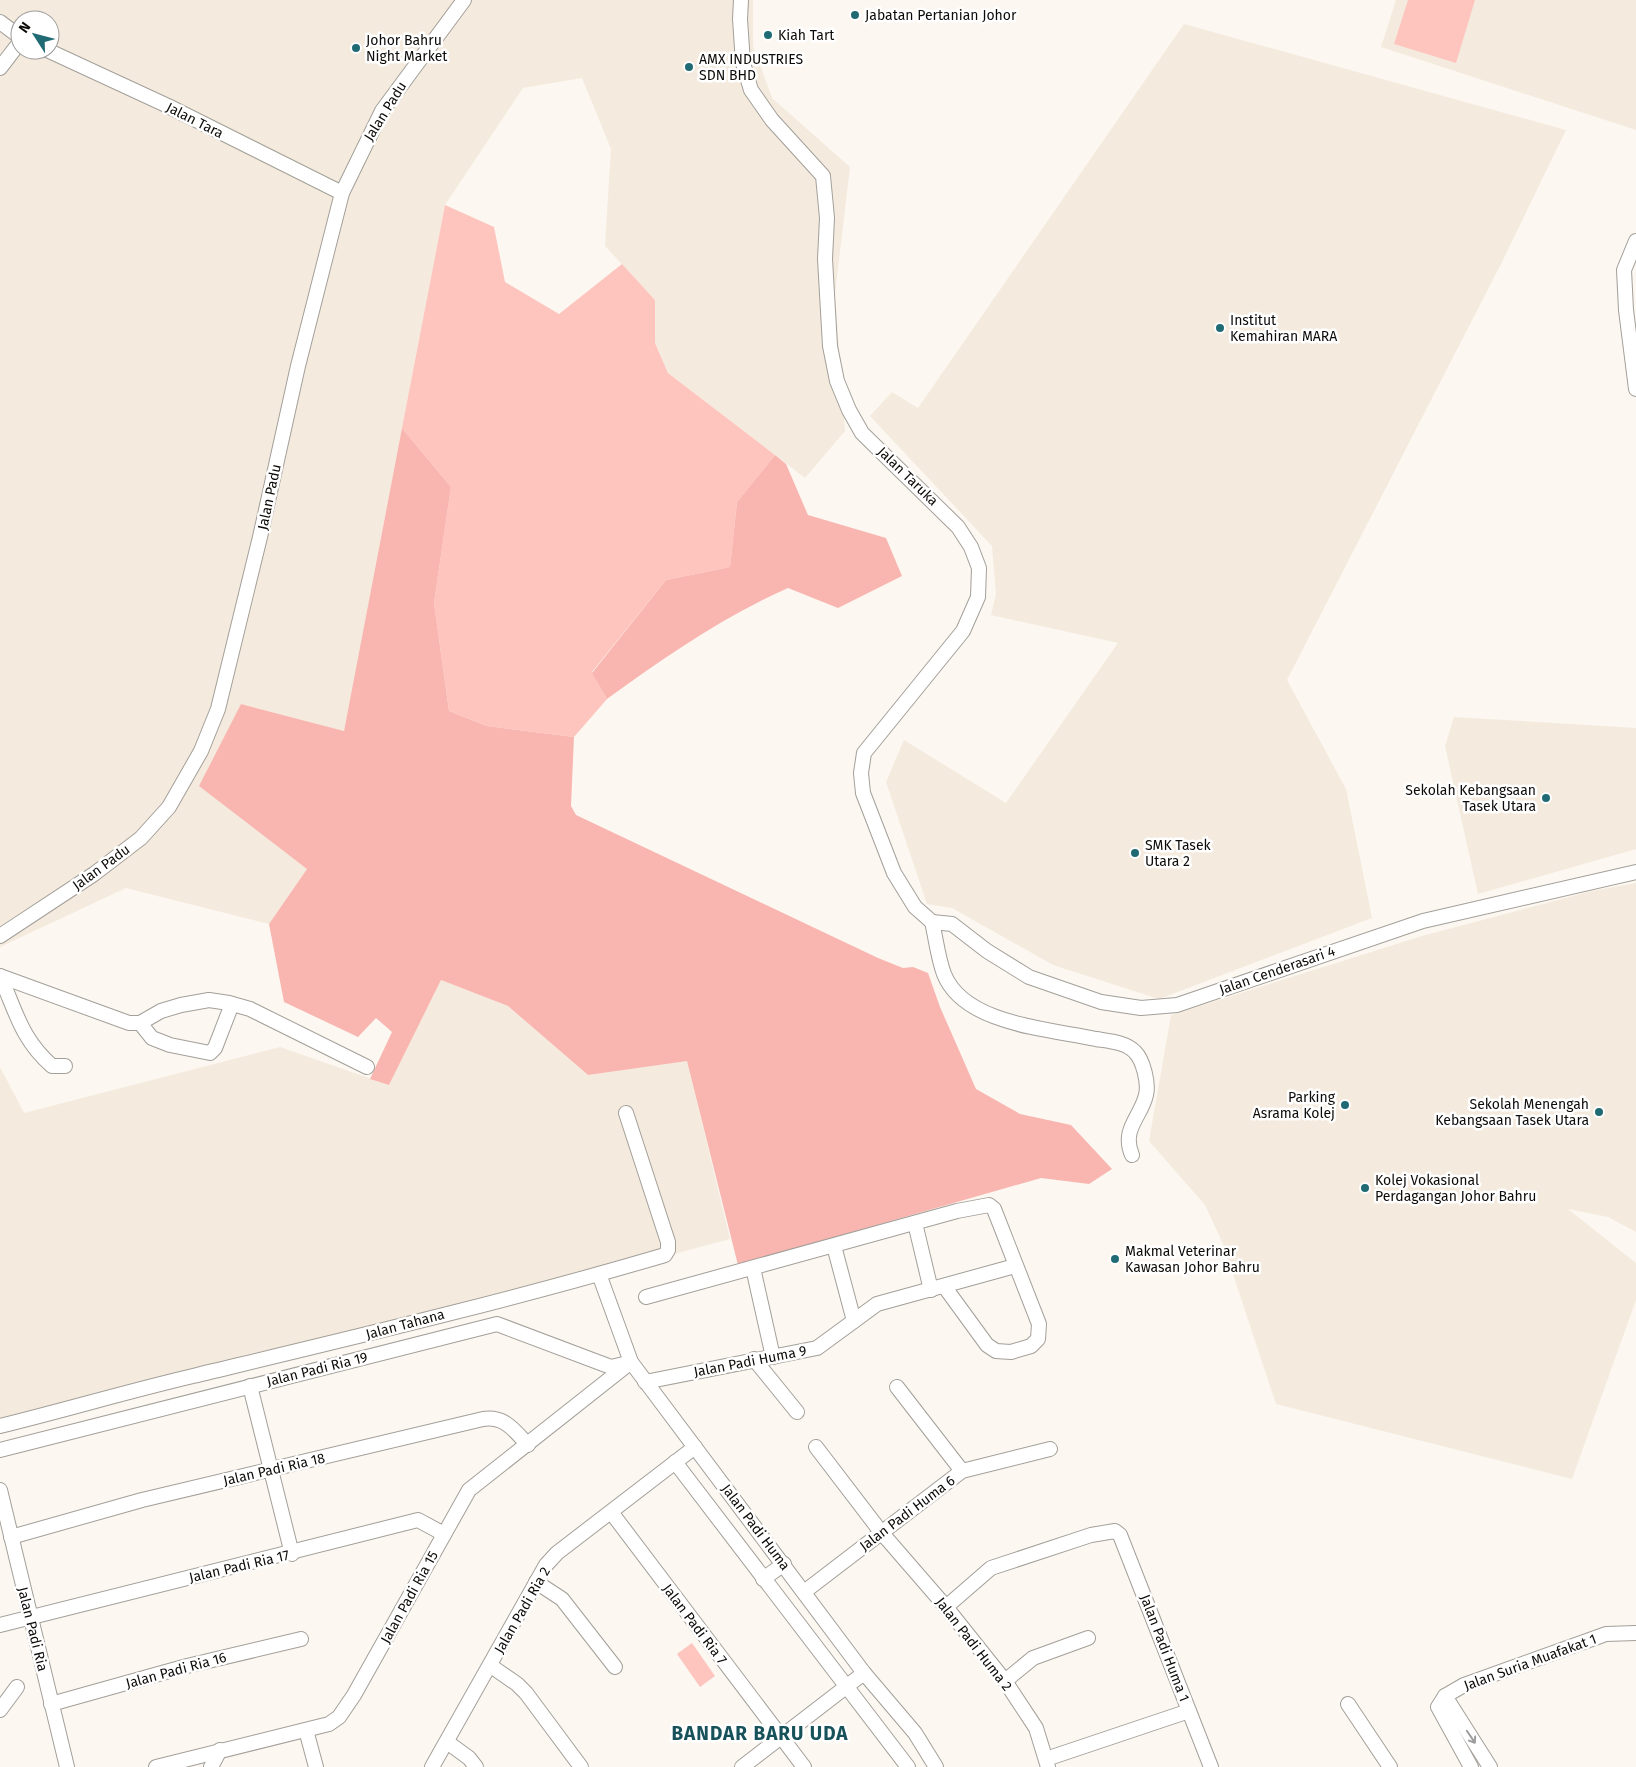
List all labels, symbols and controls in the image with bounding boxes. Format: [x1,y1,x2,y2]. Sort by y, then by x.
place label: Jabatan Pertanian Johor [865,7,1017,24]
marker: Jabatan Pertanian Johor [849,9,861,21]
north arrow [10,10,60,60]
text: N [15,19,34,36]
place label: Kiah Tart [778,27,835,44]
marker: Kiah Tart [762,29,774,41]
place label: Johor Bahru Night Market [366,32,448,65]
marker: Johor Bahru Night Market [350,42,362,54]
place label: AMX INDUSTRIES SDN BHD [699,51,804,84]
marker: AMX INDUSTRIES SDN BHD [683,61,695,73]
street label: Jalan Padu [361,78,410,144]
street label: Jalan Tara [163,99,226,142]
place label: Institut Kemahiran MARA [1230,312,1337,345]
marker: Institut Kemahiran MARA [1214,322,1226,334]
street label: Jalan Taruka [874,443,941,509]
street label: Jalan Padu [254,463,285,532]
place label: Sekolah Kebangsaan Tasek Utara [1405,782,1536,815]
marker: Sekolah Kebangsaan Tasek Utara [1540,792,1552,804]
place label: SMK Tasek Utara 2 [1145,837,1212,870]
street label: Jalan Padu [69,841,133,894]
marker: SMK Tasek Utara 2 [1129,847,1141,859]
street label: Jalan Cenderasari 4 [1217,942,1338,998]
place label: Parking Asrama Kolej [1253,1089,1336,1122]
place label: Sekolah Menengah Kebangsaan Tasek Utara [1435,1096,1589,1129]
marker: Parking Asrama Kolej [1339,1099,1351,1111]
marker: Sekolah Menengah Kebangsaan Tasek Utara [1593,1106,1605,1118]
place label: Kolej Vokasional Perdagangan Johor Bahru [1375,1172,1536,1205]
marker: Kolej Vokasional Perdagangan Johor Bahru [1359,1182,1371,1194]
place label: Makmal Veterinar Kawasan Johor Bahru [1125,1243,1260,1276]
marker: Makmal Veterinar Kawasan Johor Bahru [1109,1253,1121,1265]
street label: Jalan Tahana [364,1306,447,1343]
street label: Jalan Padi Huma 9 [692,1342,808,1381]
street label: Jalan Padi Ria 19 [265,1349,369,1390]
street label: Jalan Padi Ria 18 [222,1449,327,1489]
street label: Jalan Padi Huma 6 [856,1472,958,1555]
street label: Jalan Padi Huma [718,1481,794,1574]
street label: Jalan Padi Ria 17 [187,1547,291,1586]
street label: Jalan Padi Ria 15 [377,1548,442,1646]
street label: Jalan Padi Ria 2 [491,1564,554,1657]
street label: Jalan Padi Ria 7 [659,1581,730,1668]
street label: Jalan Padi Ria [14,1585,51,1673]
street label: Jalan Padi Huma 1 [1136,1592,1193,1704]
street label: Jalan Padi Huma 2 [932,1594,1016,1695]
street label: Jalan Suria Muafakat 1 [1462,1631,1599,1694]
street label: Jalan Padi Ria 16 [124,1649,228,1692]
district label: BANDAR BARU UDA [671,1722,849,1745]
one-way arrow [1466,1729,1476,1743]

